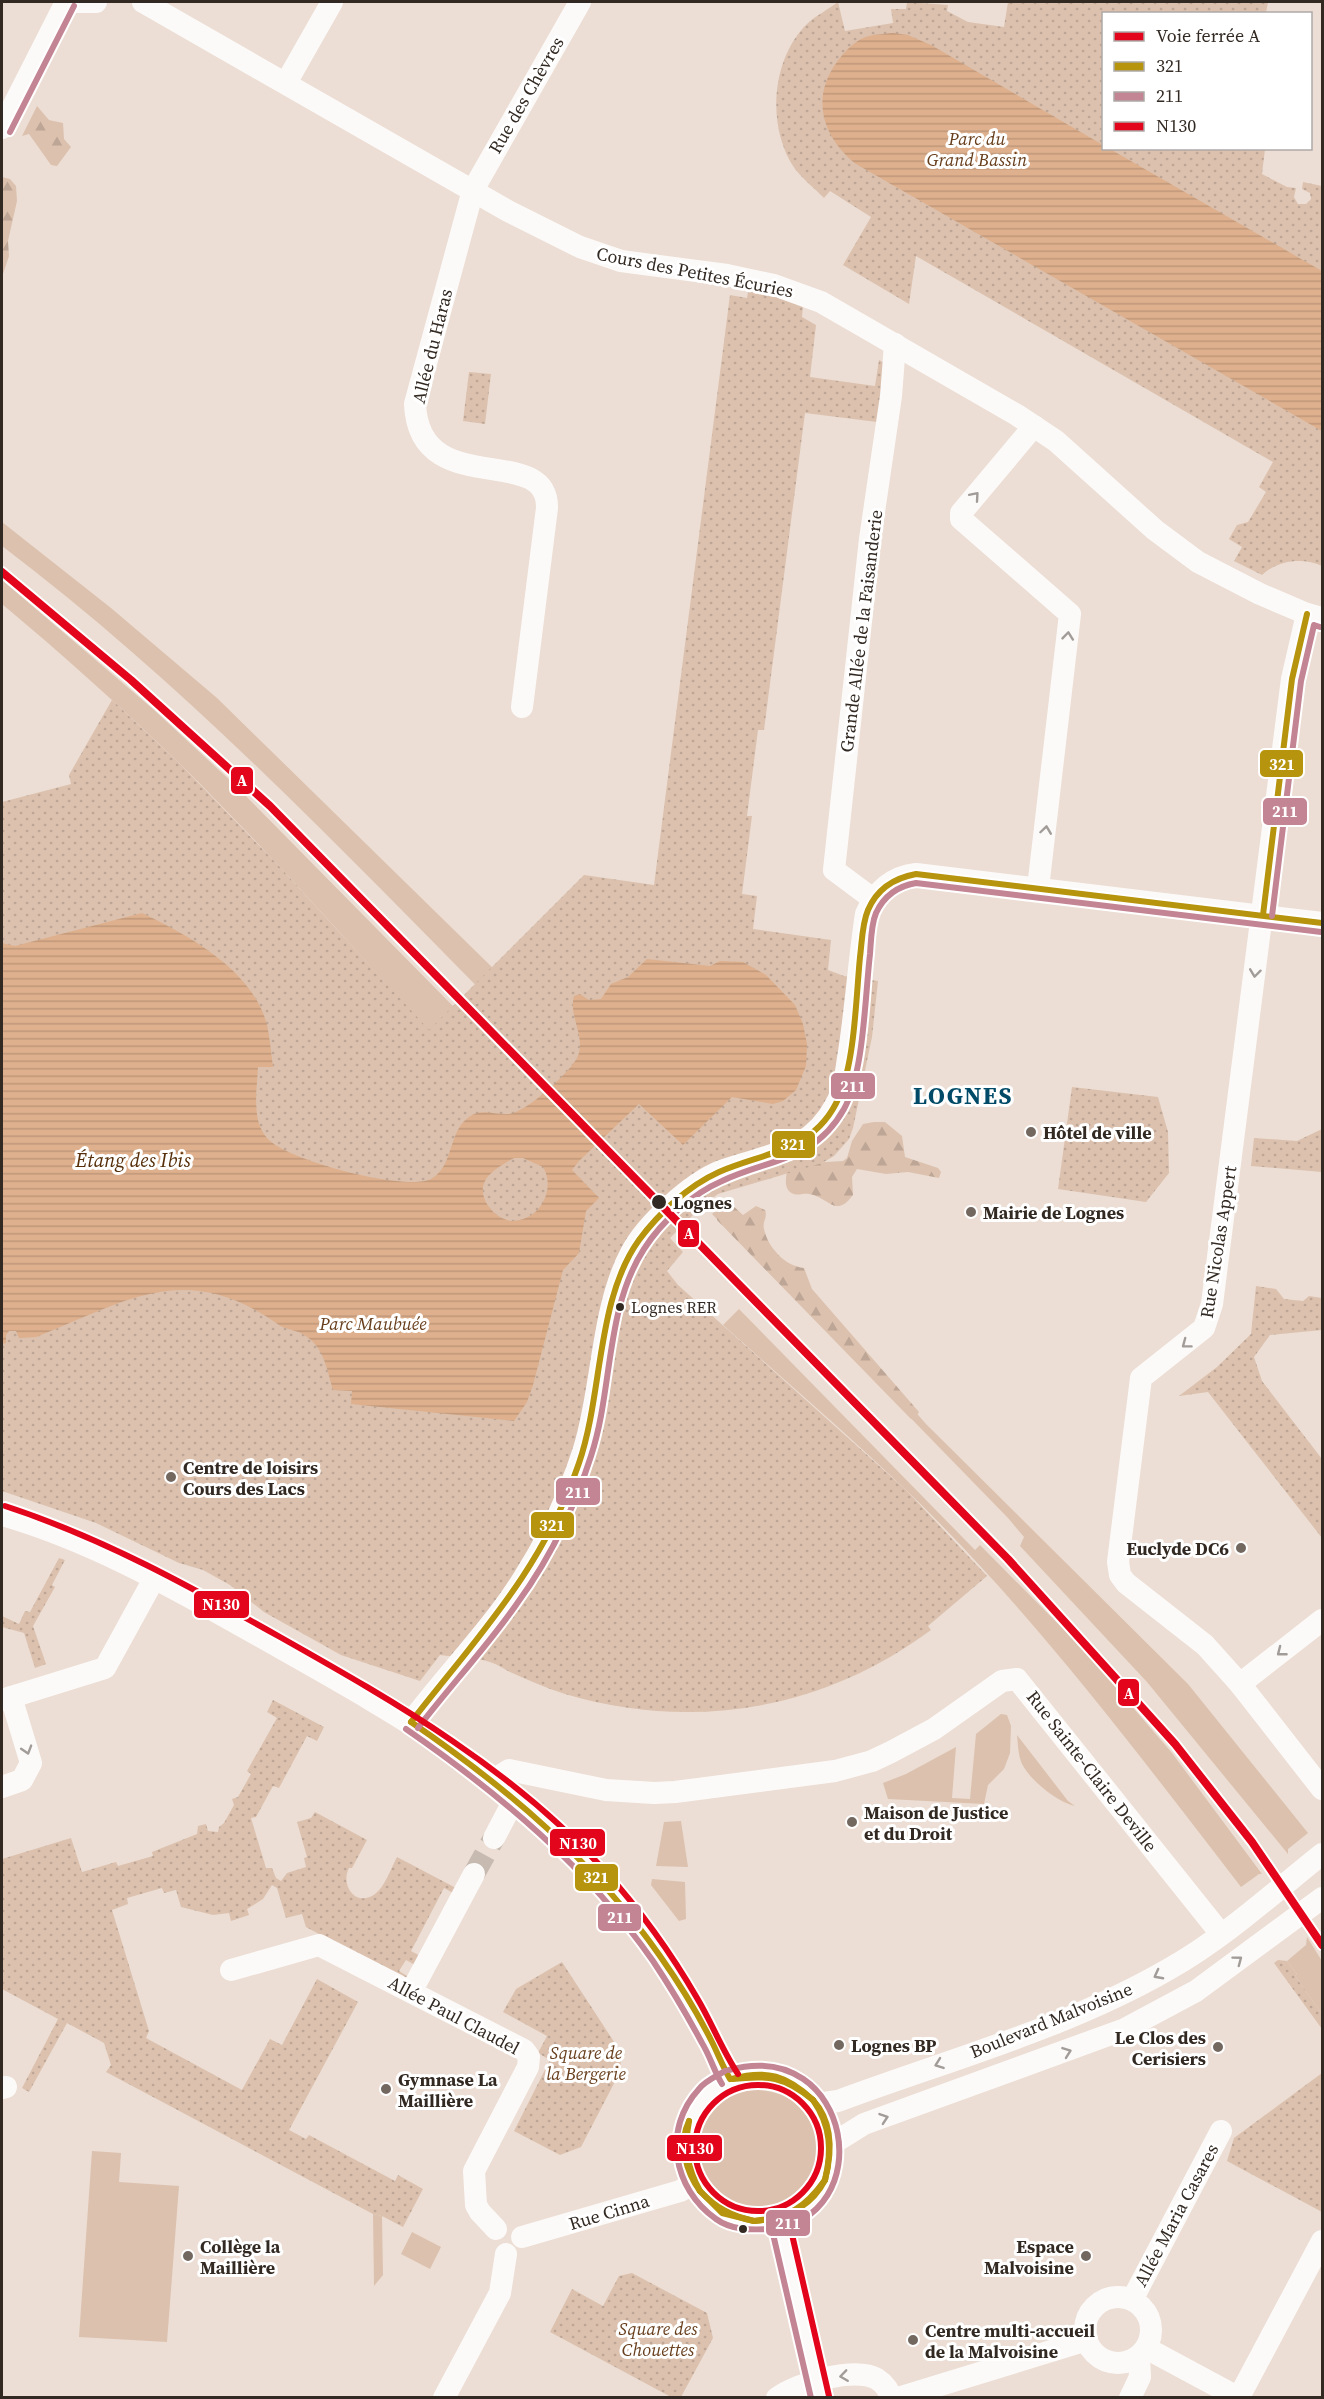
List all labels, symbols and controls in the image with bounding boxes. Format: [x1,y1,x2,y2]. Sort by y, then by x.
legend [1102,12,1312,150]
text: Voie ferrée A [1156,23,1260,48]
street label: Rue des Chèvres [482,32,570,158]
text: 321 [1156,53,1183,78]
text: 211 [1156,83,1183,108]
text: N130 [1156,113,1196,138]
park label: Parc du Grand Bassin [927,126,1027,172]
street label: Cours des Petites Écuries [594,241,796,303]
street label: Allée du Haras [406,286,458,406]
one-way arrow [968,492,979,503]
street label: Grande Allée de la Faisanderie [834,508,888,754]
one-way arrow [1061,632,1074,641]
line badge: 321 [1259,749,1304,778]
text: 321 [1269,753,1295,775]
line badge: A [230,766,254,795]
text: A [237,769,248,791]
line badge: 211 [1262,797,1308,826]
text: 211 [1272,800,1298,822]
one-way arrow [1039,826,1051,835]
one-way arrow [1250,968,1262,977]
line badge: 211 [830,1072,876,1100]
text: 211 [840,1075,866,1097]
district label: LOGNES [913,1079,1013,1112]
place label: Hôtel de ville [1043,1120,1152,1145]
marker: Hôtel de ville [1024,1125,1038,1139]
line badge: 321 [771,1130,816,1159]
text: 321 [780,1133,806,1155]
water label: Étang des Ibis [74,1146,191,1174]
street label: Rue Nicolas Appert [1194,1164,1242,1320]
place label: Lognes [673,1190,732,1215]
marker: Lognes [650,1193,668,1211]
place label: Mairie de Lognes [983,1200,1124,1225]
marker: Mairie de Lognes [964,1205,978,1219]
line badge: A [677,1219,700,1248]
text: A [684,1222,695,1244]
place label: Lognes RER [631,1296,717,1318]
marker: Lognes RER [614,1301,626,1313]
park label: Parc Maubuée [319,1311,427,1336]
one-way arrow [1181,1337,1192,1348]
place label: Centre de loisirs Cours des Lacs [183,1455,318,1501]
marker: Centre de loisirs Cours des Lacs [164,1470,178,1484]
line badge: 211 [555,1477,601,1506]
text: 211 [565,1481,591,1503]
line badge: 321 [530,1511,575,1539]
text: 321 [539,1514,565,1536]
place label: Euclyde DC6 [1126,1536,1229,1561]
marker: Euclyde DC6 [1234,1541,1248,1555]
line badge: N130 [193,1590,250,1619]
text: N130 [202,1593,240,1615]
one-way arrow [1277,1644,1288,1655]
line badge: A [1117,1678,1140,1707]
text: A [1124,1682,1135,1704]
street label: Rue Sainte-Claire Deville [1021,1685,1163,1857]
one-way arrow [20,1744,32,1755]
place label: Maison de Justice et du Droit [864,1800,1008,1846]
marker: Maison de Justice et du Droit [845,1815,859,1829]
line badge: N130 [549,1828,606,1857]
text: N130 [559,1832,597,1854]
line badge: 321 [574,1863,619,1892]
text: 321 [583,1866,609,1888]
line badge: 211 [597,1903,642,1932]
text: 211 [607,1906,633,1928]
one-way arrow [1231,1956,1242,1967]
one-way arrow [1154,1968,1165,1979]
street label: Allée Paul Claudel [384,1970,524,2060]
street label: Boulevard Malvoisine [966,1976,1136,2064]
place label: Le Clos des Cerisiers [1115,2025,1206,2071]
place label: Lognes BP [851,2033,936,2058]
marker: Lognes BP [832,2038,846,2052]
park label: Square de la Bergerie [546,2040,626,2086]
marker: Le Clos des Cerisiers [1211,2040,1225,2054]
one-way arrow [1061,2047,1072,2059]
one-way arrow [934,2057,945,2070]
place label: Gymnase La Maillière [398,2067,498,2113]
marker: Gymnase La Maillière [379,2082,393,2096]
one-way arrow [878,2112,888,2125]
line badge: N130 [666,2134,723,2162]
text: N130 [676,2137,714,2159]
street label: Allée Maria Casares [1128,2139,1224,2291]
street label: Rue Cinna [566,2188,653,2236]
line badge: 211 [765,2209,811,2237]
text: 211 [775,2212,801,2234]
unlabelled marker [737,2223,749,2235]
place label: Collège la Maillière [200,2234,281,2280]
place label: Espace Malvoisine [984,2234,1074,2280]
marker: Collège la Maillière [181,2249,195,2263]
marker: Espace Malvoisine [1079,2249,1093,2263]
park label: Square des Chouettes [619,2316,698,2362]
place label: Centre multi-accueil de la Malvoisine [925,2318,1095,2364]
marker: Centre multi-accueil de la Malvoisine [906,2333,920,2347]
one-way arrow [839,2369,848,2381]

